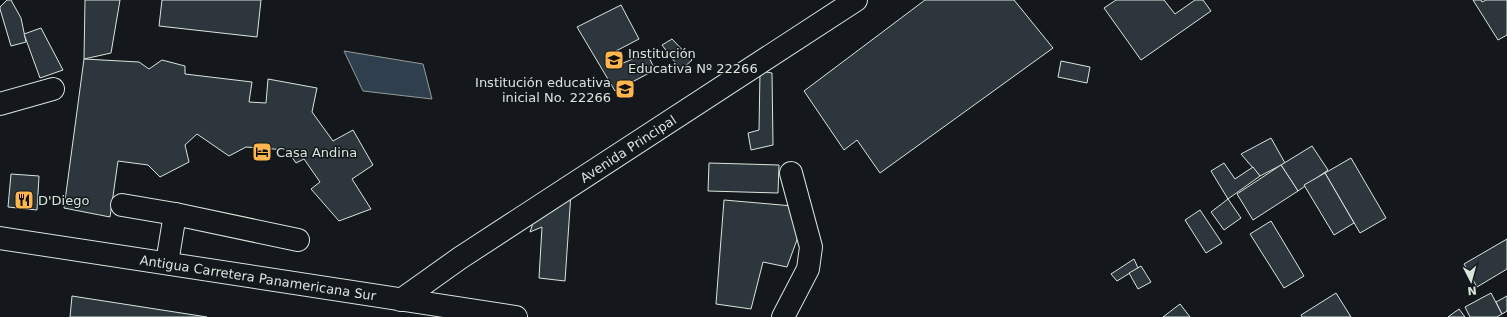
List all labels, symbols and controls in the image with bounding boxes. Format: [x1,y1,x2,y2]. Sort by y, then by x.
place label: Institución Educativa Nº 22266 [628,46,758,76]
school or university icon: Institución Educativa Nº 22266 [603,49,625,71]
place label: Institución educativa inicial No. 22266 [475,75,611,105]
school or university icon: Institución educativa inicial No. 22266 [614,78,636,100]
street label: Avenida Principal [577,112,679,186]
hotel icon: Casa Andina [251,141,273,163]
place label: Casa Andina [276,145,357,160]
restaurant icon: D'Diego [13,189,35,211]
place label: D'Diego [38,193,89,208]
street label: Antigua Carretera Panamericana Sur [139,253,378,304]
north arrow [1451,261,1491,301]
text: N [1467,284,1477,297]

